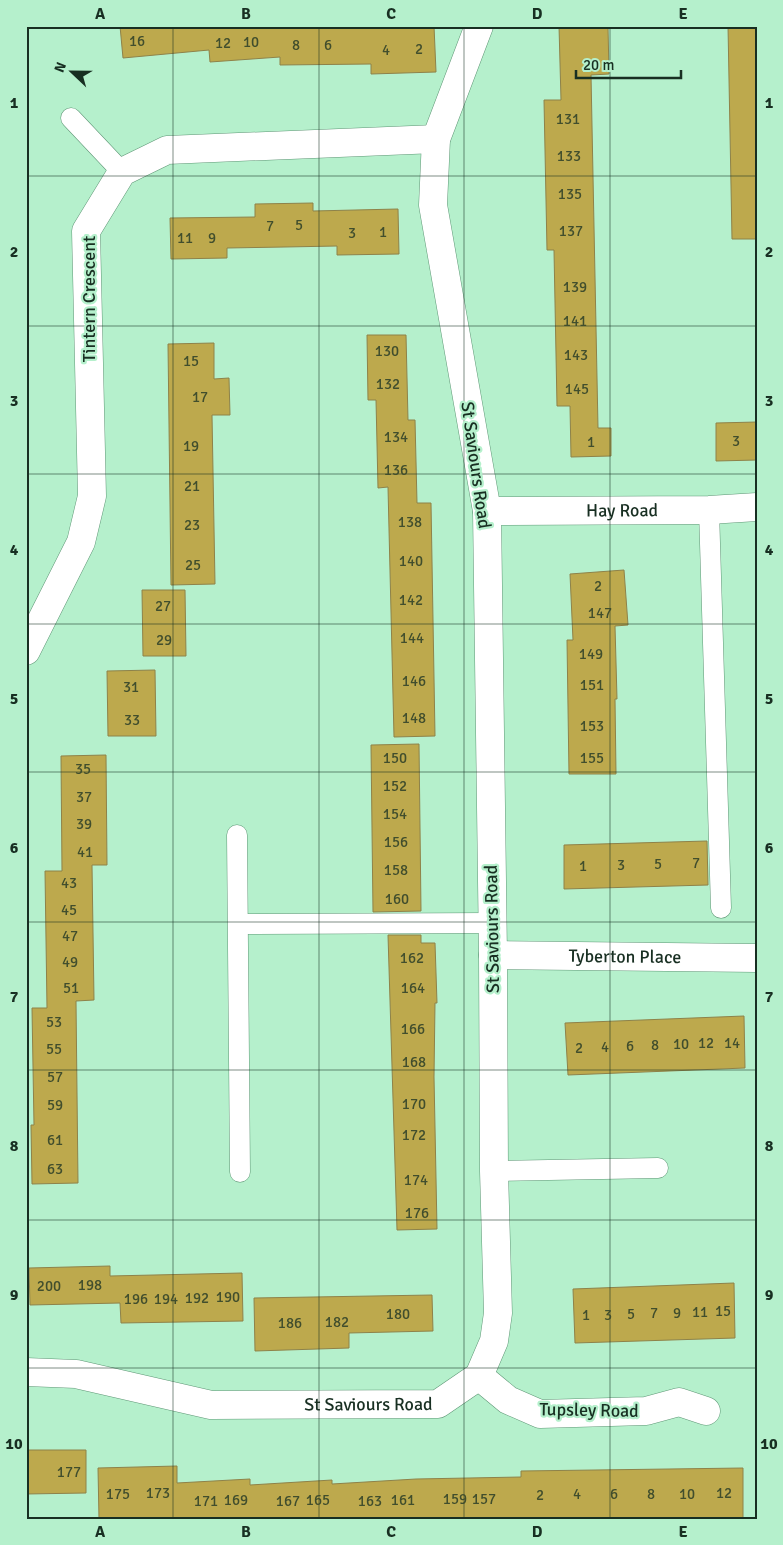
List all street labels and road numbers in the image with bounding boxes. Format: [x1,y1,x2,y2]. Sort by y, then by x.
street label: Tintern Crescent [78,236,100,362]
street label: St Saviours Road [456,400,496,530]
street label: Hay Road [586,499,658,522]
street label: St Saviours Road [480,865,504,993]
street label: Tyberton Place [568,945,682,968]
street label: St Saviours Road [304,1393,433,1416]
street label: Tupsley Road [539,1398,639,1422]

